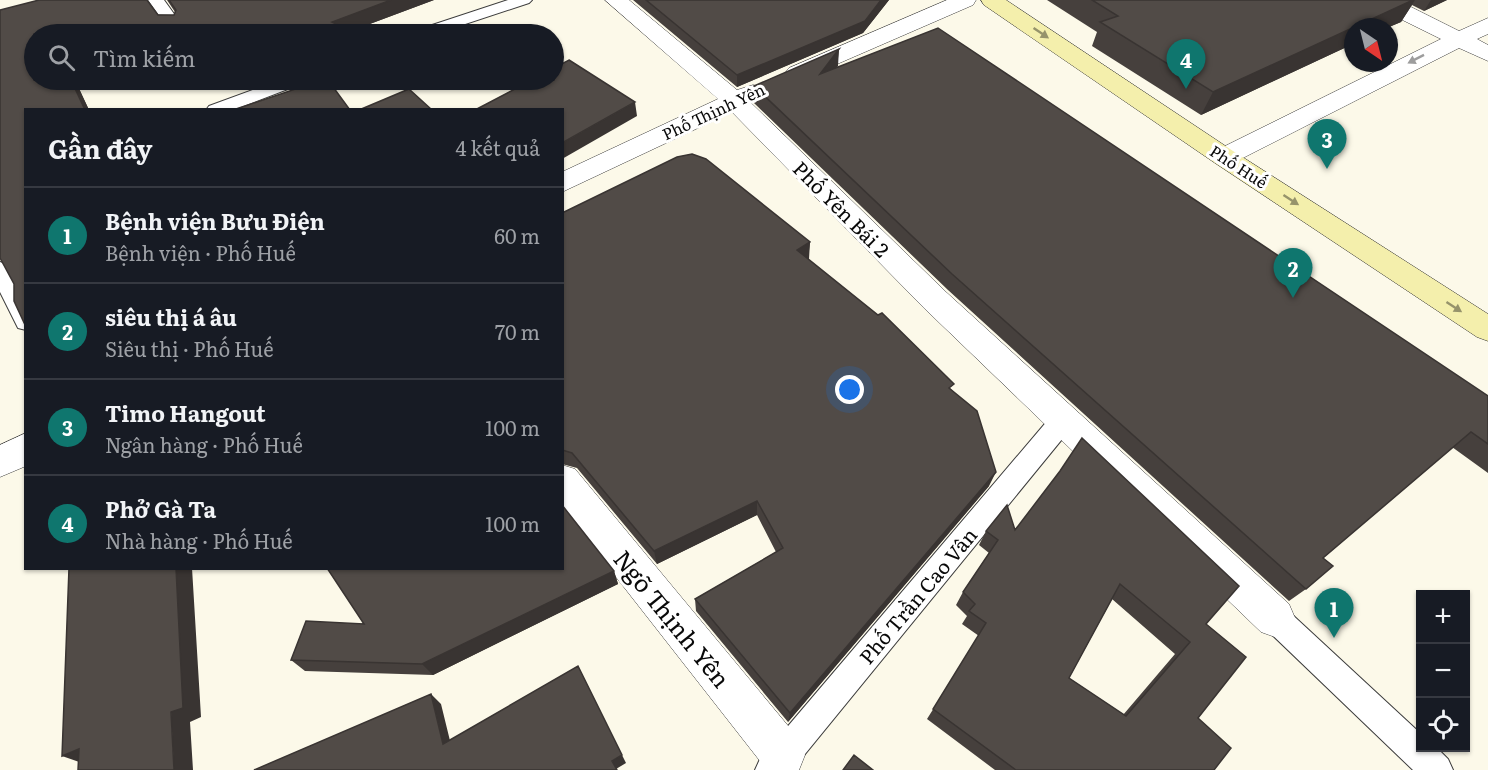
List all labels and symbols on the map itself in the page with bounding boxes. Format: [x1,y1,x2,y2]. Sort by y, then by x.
north arrow [1344,18,1398,72]
one-way arrow [1032,27,1048,39]
pin: 4 [1166,40,1206,89]
one-way arrow [1408,55,1425,64]
street label: Phố Thịnh Yên [658,76,769,145]
pin: 3 [1308,120,1346,169]
street label: Phố Huế [1206,138,1272,194]
street label: Phố Yên Bái 2 [787,153,897,263]
one-way arrow [1282,194,1298,206]
pin: 2 [1274,248,1312,298]
one-way arrow [1445,301,1462,312]
your location [835,375,864,404]
street label: Phố Trần Cao Vân [851,520,983,670]
street label: Ngõ Thịnh Yên [606,542,740,694]
pin: 1 [1314,588,1354,638]

